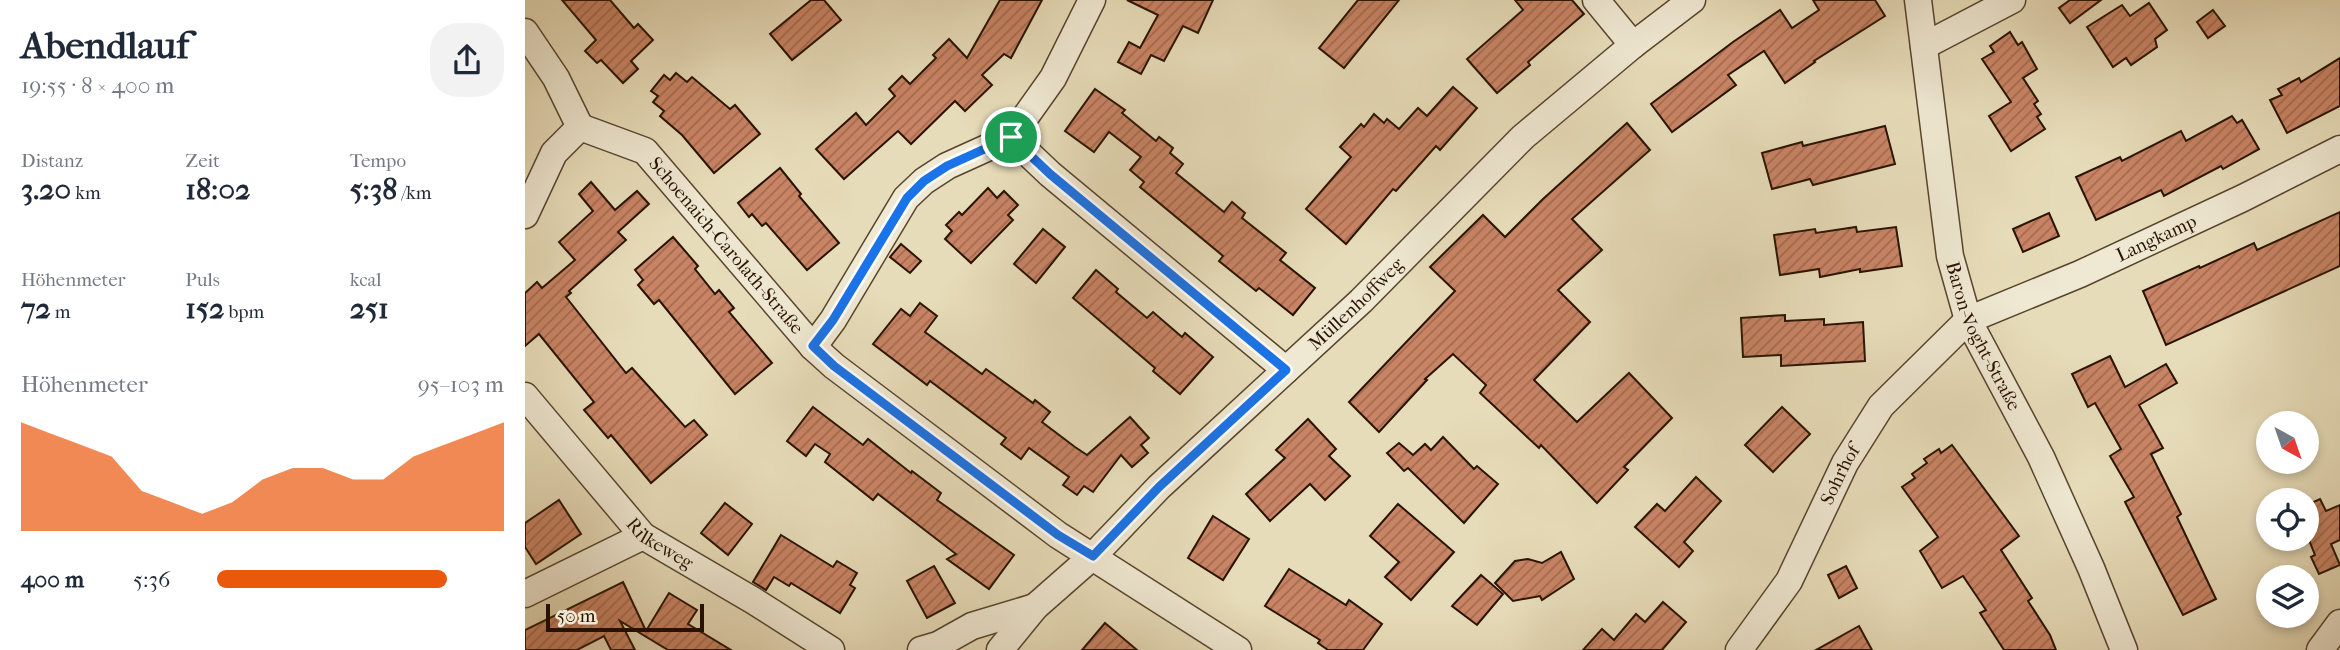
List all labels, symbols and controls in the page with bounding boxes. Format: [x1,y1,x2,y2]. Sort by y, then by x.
text: Abendlauf [21,23,189,68]
button: share [430,23,504,97]
text: 19:55 · 8 × 400 m [21,72,174,99]
pin [981,107,1041,167]
icon: arrive [992,118,1030,156]
text: Distanz [21,150,83,172]
text: Zeit [185,150,220,172]
text: Tempo [350,150,406,172]
street label: Schoenaich-Carolath-Straße [644,153,808,339]
text: 3.20 [21,172,71,207]
text: 18:02 [185,172,250,207]
text: 5:38 [350,172,397,207]
text: km [71,182,101,204]
text: /km [397,182,432,204]
street label: Langkamp [2113,210,2200,267]
street label: Müllenhoffweg [1304,253,1409,355]
street label: Baron-Voght-Straße [1941,259,2025,414]
text: Höhenmeter [21,269,126,291]
text: Puls [185,269,220,291]
text: kcal [350,269,382,291]
text: 72 [21,291,51,326]
text: 152 [185,291,224,326]
text: 251 [350,291,389,326]
text: m [51,301,71,323]
text: bpm [224,301,264,323]
text: Höhenmeter [21,371,148,398]
text: 95–103 m [418,371,504,398]
north arrow [2256,411,2319,474]
map controls [2256,411,2319,628]
street label: Sohrhof [1816,438,1867,508]
button: locate [2256,488,2319,551]
street label: Rilkeweg [621,513,698,574]
button: layers [2256,565,2319,628]
text: 400 m [21,566,84,593]
text: 5:36 [133,566,170,593]
scale bar [546,601,703,633]
text: 50 m [557,605,596,627]

